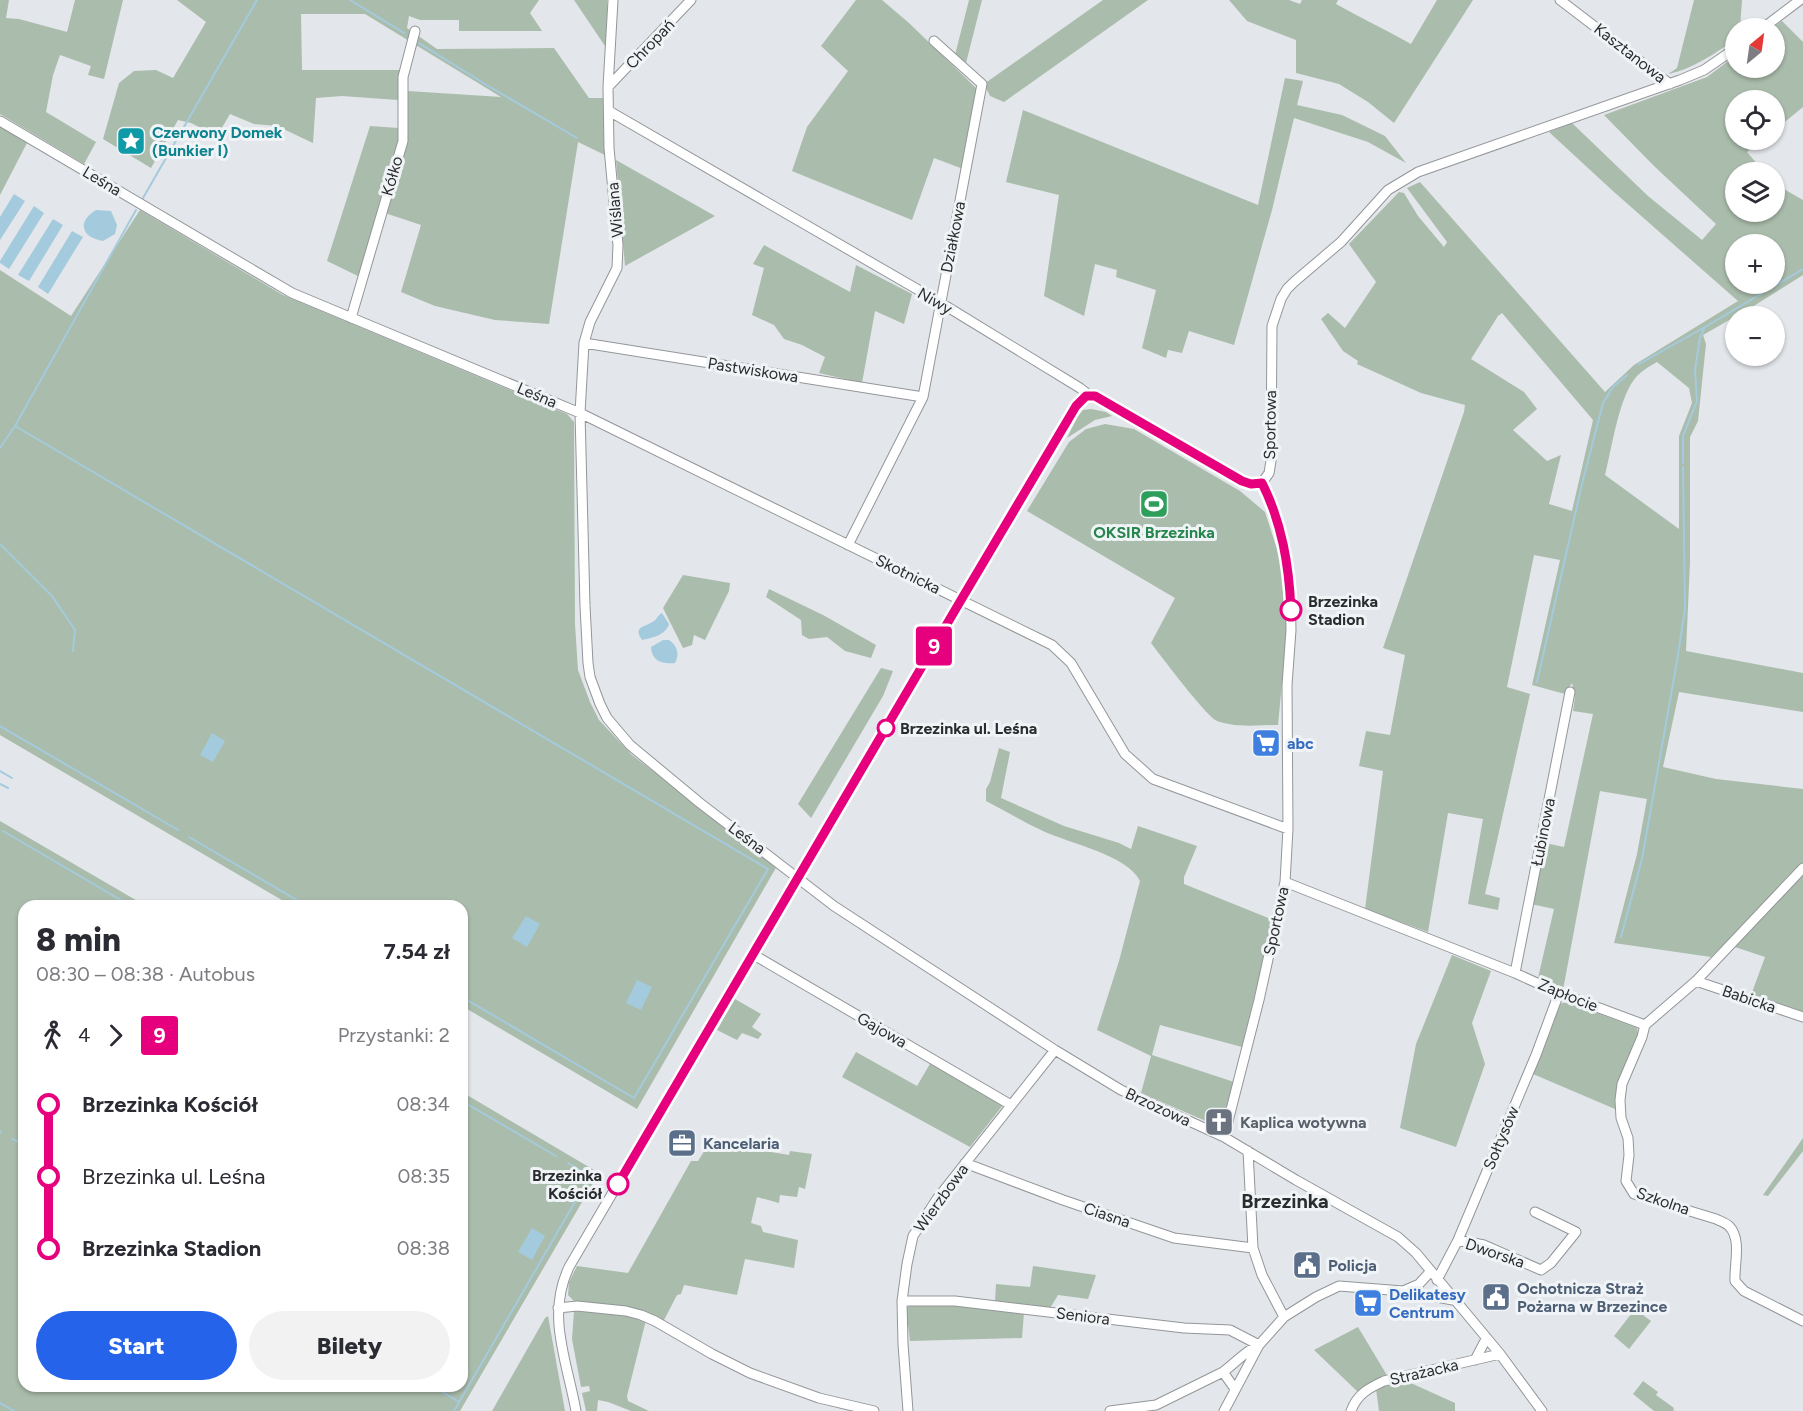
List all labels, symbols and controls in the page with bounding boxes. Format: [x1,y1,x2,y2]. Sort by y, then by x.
street label: Chropań [622,15,678,73]
north arrow [1725,18,1785,78]
map controls [1725,18,1785,366]
street label: Kasztanowa [1590,19,1670,87]
button: locate [1725,90,1785,150]
place label: Czerwony Domek (Bunkier I) [152,123,283,160]
place icon: Czerwony Domek (Bunkier I) [115,125,147,157]
street label: Kółko [377,154,407,198]
street label: Leśna [79,162,125,200]
button: layers [1725,162,1785,222]
street label: Wiślana [603,182,627,238]
street label: Działkowa [937,200,969,274]
button: + [1725,234,1785,294]
street label: Niwy [914,284,956,319]
button: − [1725,306,1785,366]
street label: Pastwiskowa [706,353,800,387]
street label: Leśna [514,378,560,412]
street label: Sportowa [1260,390,1280,460]
sports icon: OKSIR Brzezinka [1138,488,1170,520]
place label: OKSIR Brzezinka [1093,523,1215,542]
street label: Skotnicka [872,550,944,598]
place label: Brzezinka Stadion [1308,592,1378,629]
marker: Brzezinka Stadion [1280,599,1302,621]
line badge: 9 [914,626,954,666]
text: 9 [928,634,940,659]
marker: Brzezinka ul. Leśna [877,719,895,737]
place label: Brzezinka ul. Leśna [900,719,1037,738]
supermarket icon: abc [1250,727,1282,759]
place label: abc [1287,734,1314,753]
street label: Łubinowa [1527,796,1559,868]
street label: Leśna [725,818,769,858]
street label: Sportowa [1259,885,1293,957]
text: 8 min [36,920,121,959]
text: 7.54 zł [384,938,450,965]
text: 08:30 – 08:38 · Autobus [36,962,255,986]
street label: Zapłocie [1535,974,1601,1016]
street label: Babicka [1720,981,1778,1017]
street label: Gajowa [854,1008,910,1052]
icon: walk [36,1019,69,1052]
icon: forward [99,1019,132,1052]
text: 4 [78,1023,90,1047]
text: 9 [153,1023,166,1048]
text: Przystanki: 2 [338,1023,450,1047]
street label: Brzozowa [1122,1084,1194,1130]
text: Brzezinka Kościół [82,1091,258,1118]
text: 08:34 [397,1092,450,1116]
street label: Sołtysów [1479,1103,1523,1173]
church icon: Kaplica wotywna [1203,1106,1235,1138]
place label: Kaplica wotywna [1240,1113,1367,1132]
office icon: Kancelaria [666,1127,698,1159]
place label: Kancelaria [703,1134,780,1153]
street label: Wierzbowa [910,1160,972,1236]
text: Brzezinka ul. Leśna [82,1163,265,1190]
text: 08:35 [397,1164,450,1188]
place label: Brzezinka Kościół [532,1166,602,1203]
marker: Brzezinka Kościół [607,1173,629,1195]
street label: Szkolna [1634,1183,1692,1219]
district label: Brzezinka [1241,1189,1329,1213]
street label: Ciasna [1081,1198,1133,1232]
street label: Dworska [1463,1234,1527,1272]
text: Brzezinka Stadion [82,1235,261,1262]
text: 08:38 [397,1236,450,1260]
public building icon: Policja [1291,1249,1323,1281]
place label: Policja [1328,1256,1377,1275]
place label: Ochotnicza Straż Pożarna w Brzezince [1517,1279,1668,1316]
public building icon: Ochotnicza Straż Pożarna w Brzezince [1480,1281,1512,1313]
place label: Delikatesy Centrum [1389,1285,1467,1322]
supermarket icon: Delikatesy Centrum [1352,1287,1384,1319]
street label: Seniora [1055,1303,1111,1329]
button: Start [36,1311,237,1380]
button: Bilety [249,1311,450,1380]
street label: Strażacka [1388,1355,1460,1389]

